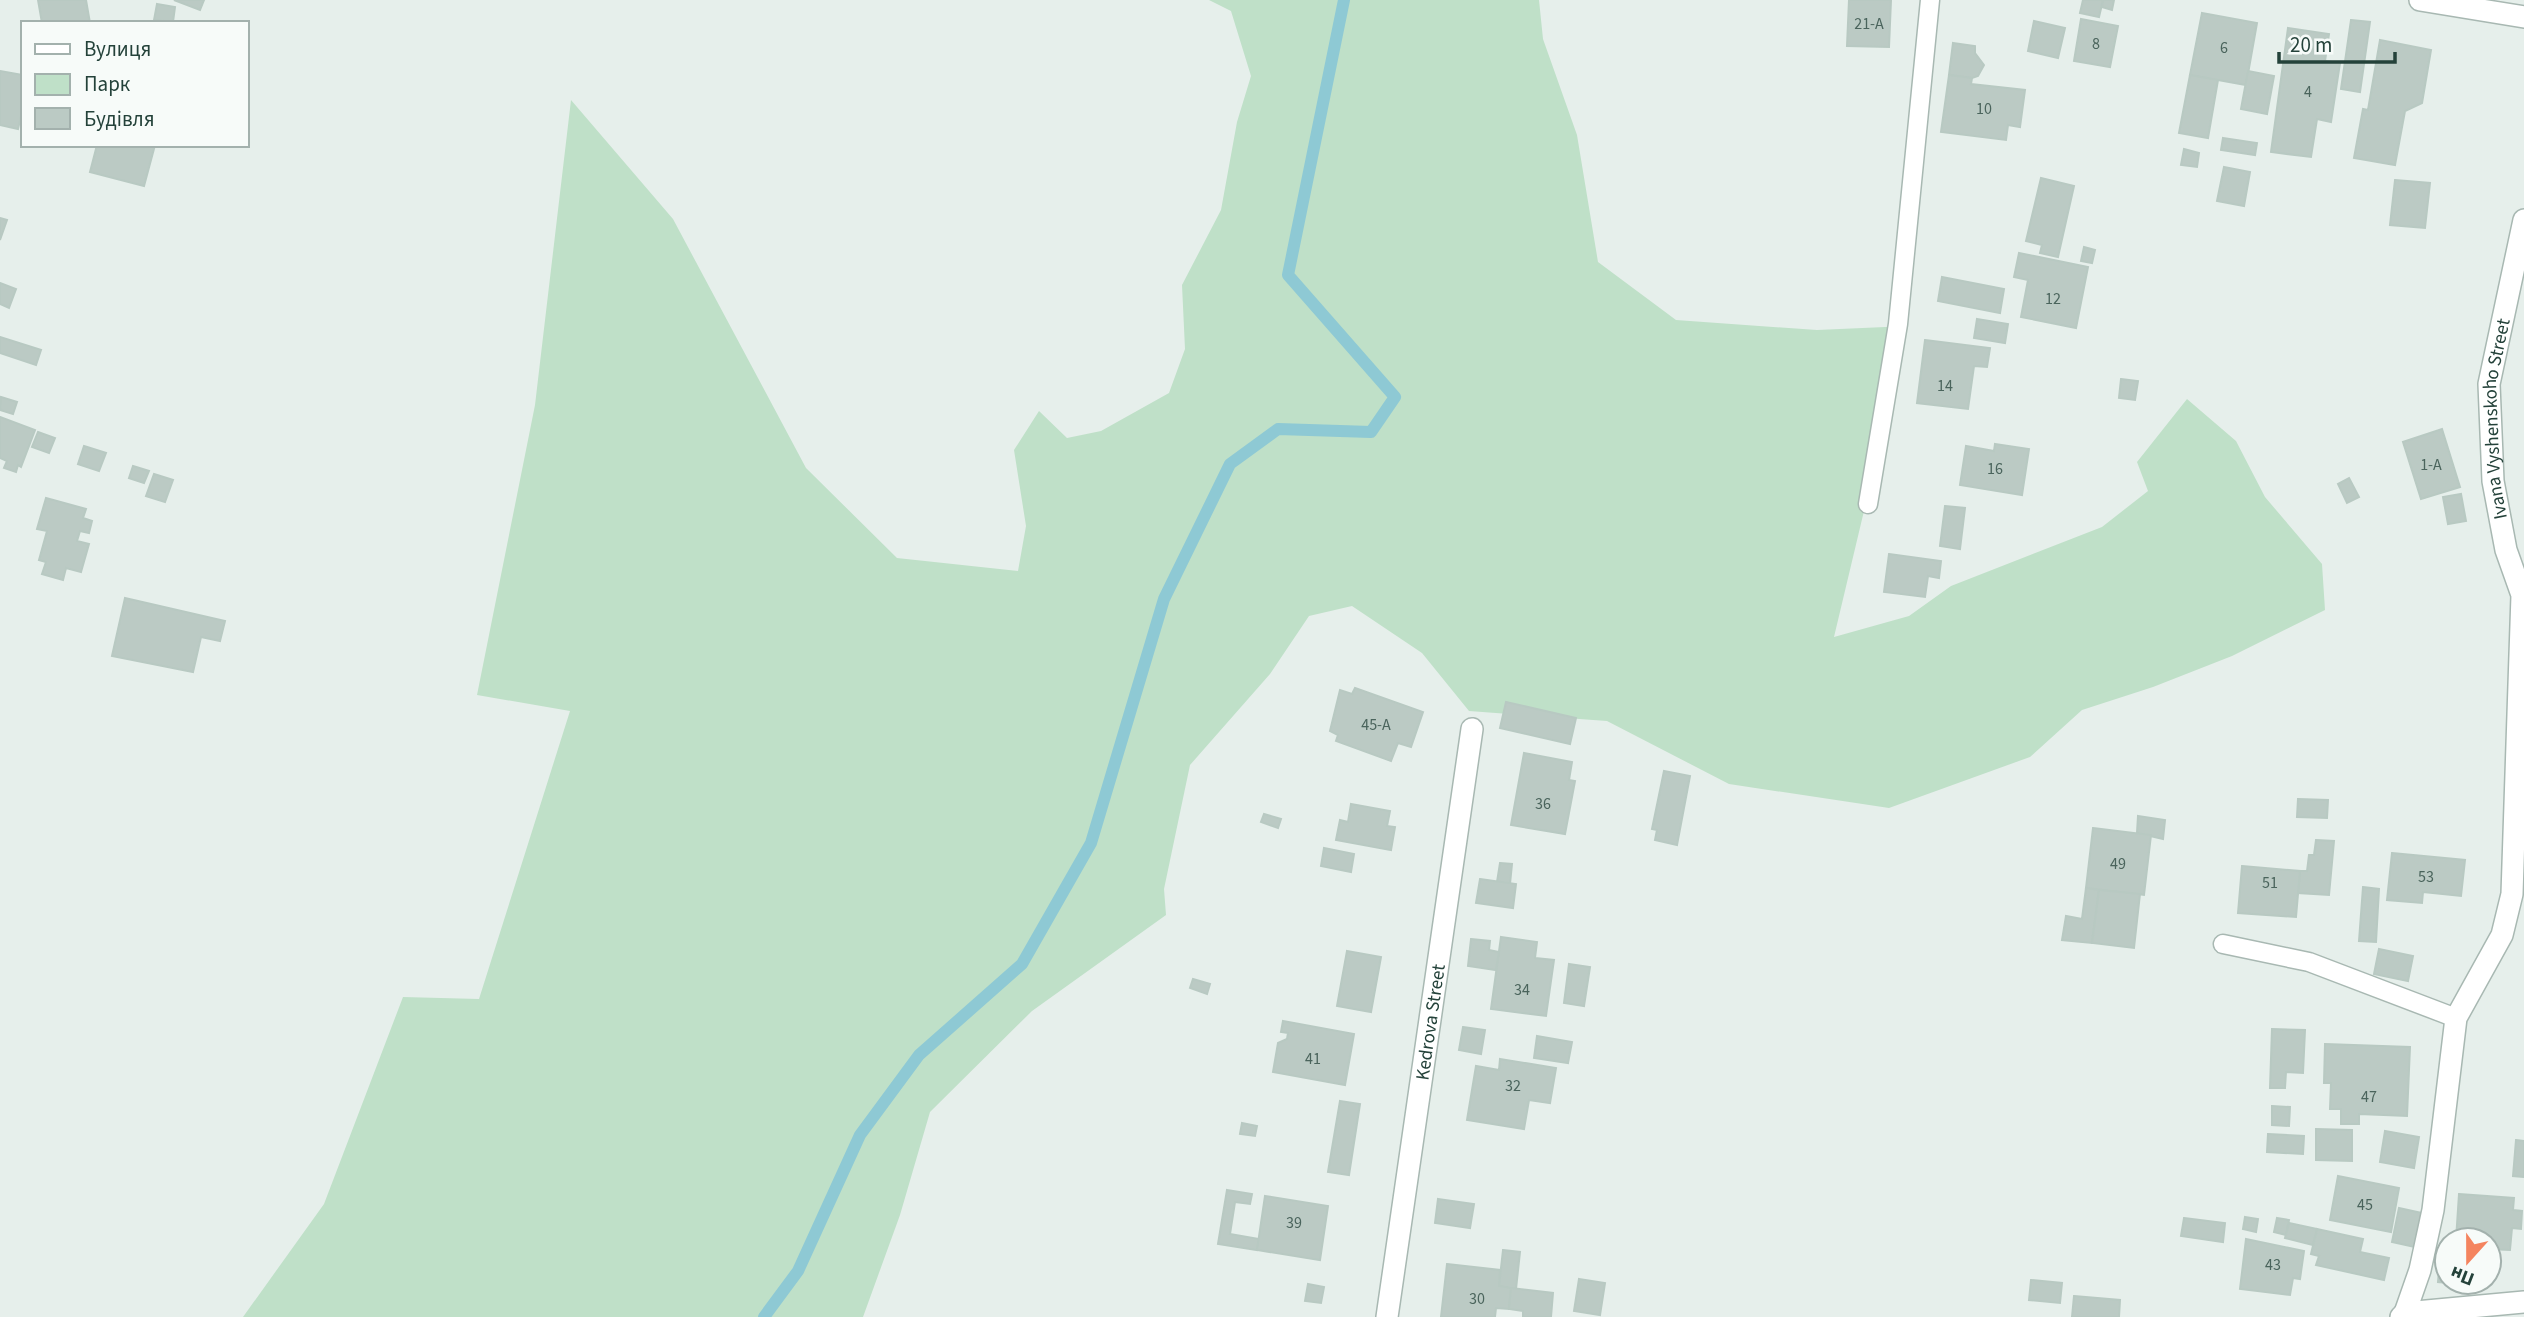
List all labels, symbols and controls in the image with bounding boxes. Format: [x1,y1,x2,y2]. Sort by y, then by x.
house number: 21-А [1854,13,1884,35]
legend [21,21,248,147]
scale bar [2279,21,2394,65]
text: 20 m [2290,30,2332,60]
house number: 8 [2092,33,2100,55]
text: Вулиця [84,34,151,64]
house number: 6 [2220,37,2228,59]
text: Парк [84,69,131,99]
house number: 4 [2304,81,2312,103]
house number: 10 [1976,98,1992,120]
text: Будівля [84,104,155,134]
house number: 12 [2045,288,2061,310]
street label: Ivana Vyshenskoho Street [2477,316,2518,522]
house number: 14 [1937,375,1953,397]
house number: 1-А [2420,454,2442,476]
house number: 16 [1987,458,2003,480]
house number: 45-А [1361,714,1391,736]
house number: 36 [1535,793,1551,815]
house number: 49 [2110,853,2126,875]
house number: 53 [2418,866,2434,888]
house number: 51 [2262,872,2278,894]
street label: Kedrova Street [1409,962,1453,1082]
house number: 34 [1514,979,1530,1001]
house number: 41 [1305,1048,1321,1070]
house number: 32 [1505,1075,1521,1097]
house number: 47 [2361,1086,2377,1108]
house number: 45 [2357,1194,2373,1216]
house number: 39 [1286,1212,1302,1234]
north arrow [2433,1226,2503,1296]
house number: 43 [2265,1254,2281,1276]
text: Пн [2447,1259,2478,1292]
house number: 30 [1469,1288,1485,1310]

